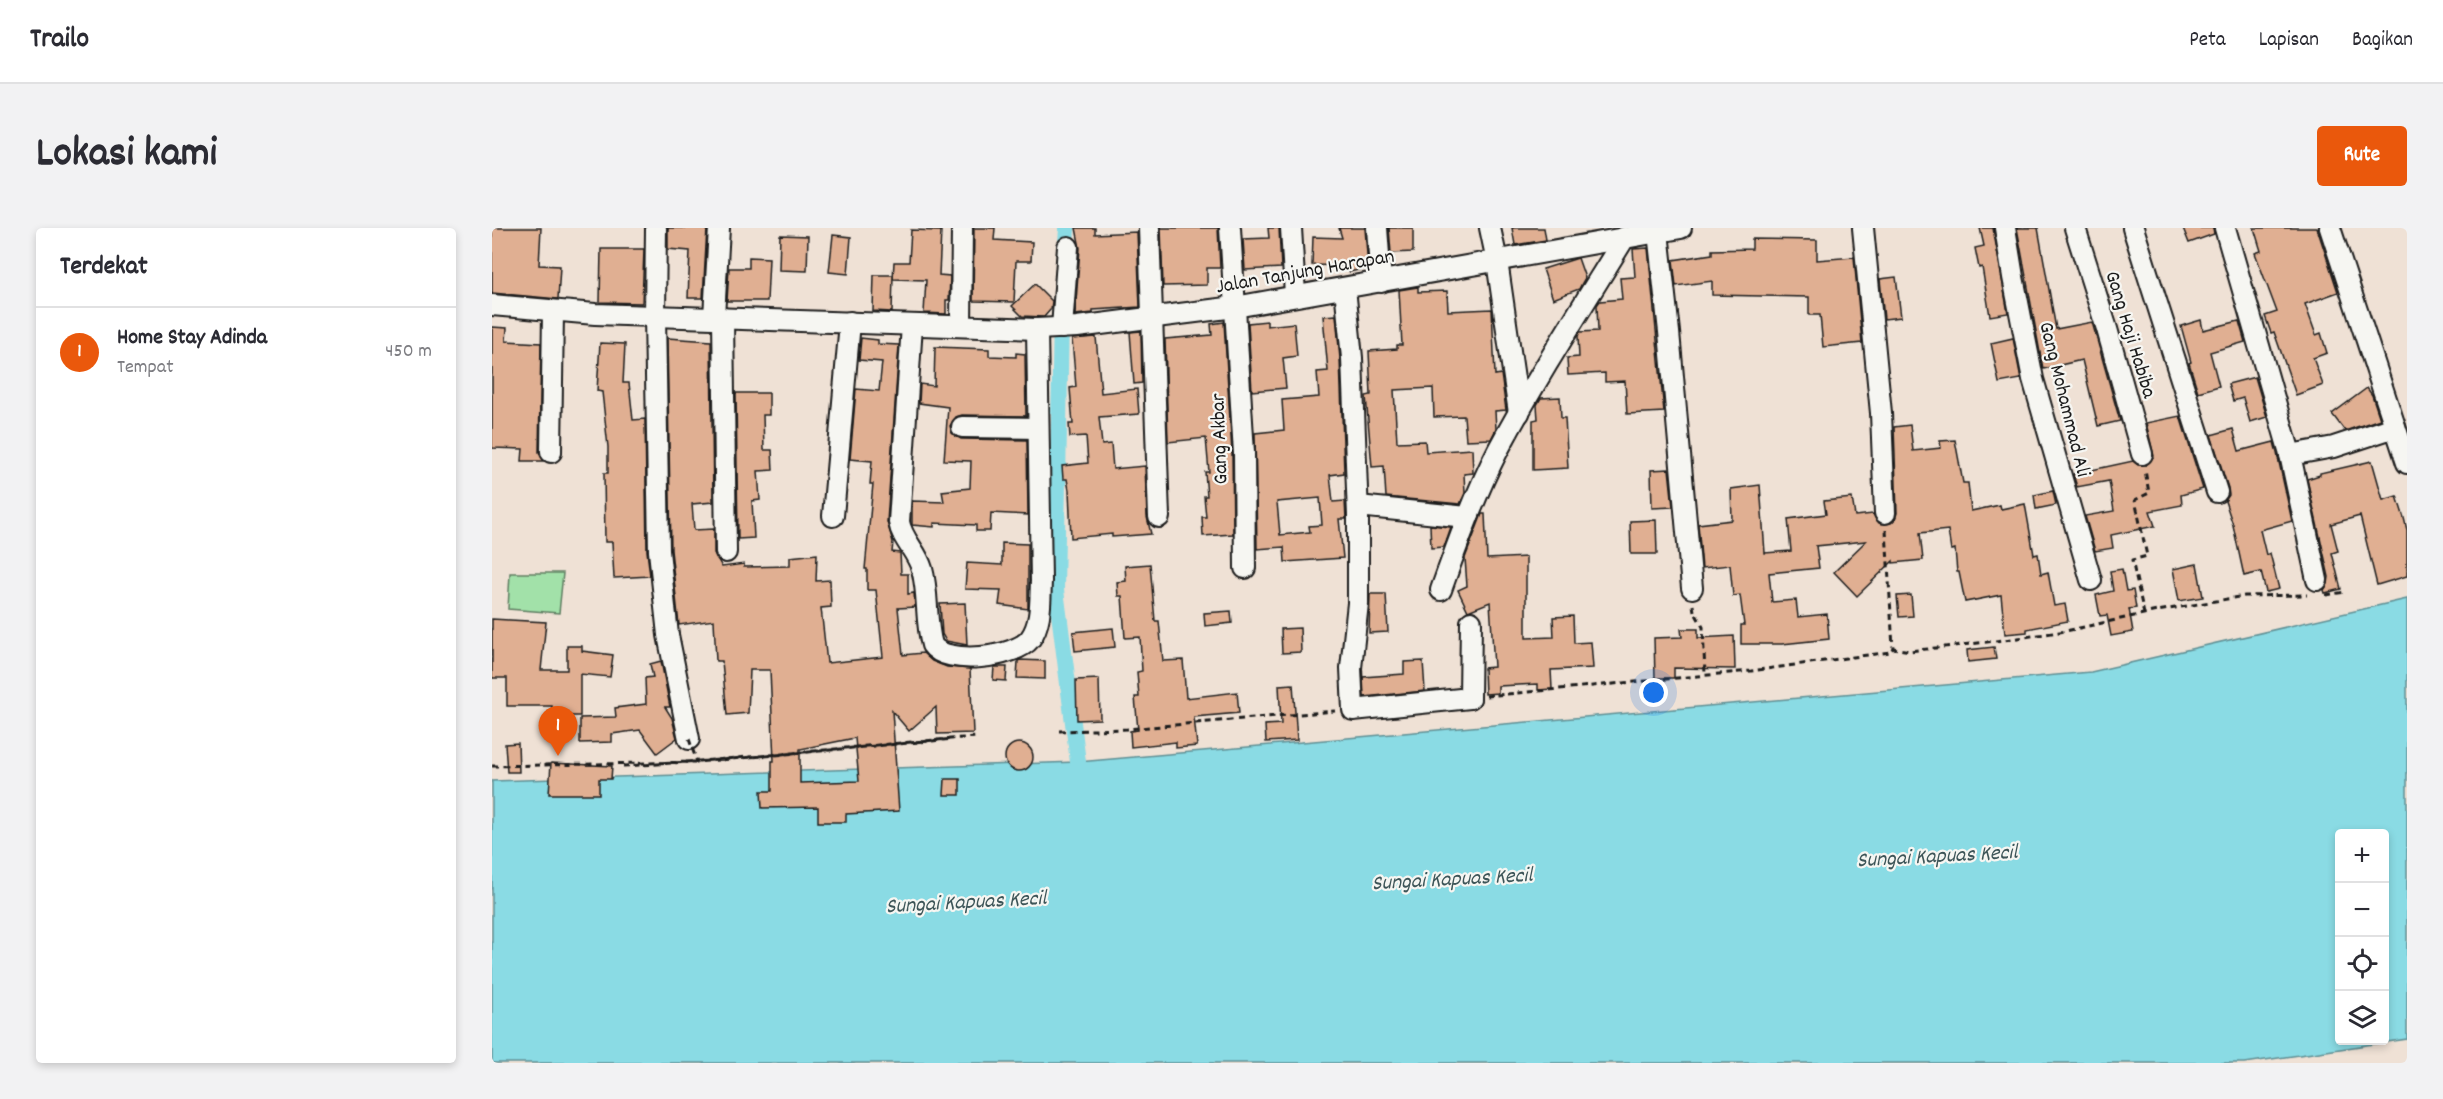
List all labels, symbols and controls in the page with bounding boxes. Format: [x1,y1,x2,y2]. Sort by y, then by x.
text: Trailo [30,21,89,61]
text: Peta [2189,26,2226,56]
text: Lapisan [2259,26,2319,56]
text: Bagikan [2352,26,2413,56]
text: Lokasi kami [36,126,217,186]
button: Rute [2317,126,2407,186]
street label: Jalan Tanjung Harapan [1214,243,1397,303]
text: Terdekat [60,249,148,286]
street label: Gang Haji Habiba [2096,268,2163,403]
street label: Gang Mohammad Ali [2029,319,2097,481]
text: Home Stay Adinda [117,323,267,354]
text: 1 [77,338,82,366]
text: 450 m [385,338,432,366]
text: Tempat [117,354,174,382]
street label: Gang Akbar [1204,393,1238,485]
your location [1639,678,1668,707]
pin: 1 [538,706,578,756]
map controls [2335,829,2389,1045]
button: + [2335,829,2389,883]
water label: Sungai Kapuas Kecil [1856,838,2020,877]
water label: Sungai Kapuas Kecil [1371,861,1535,900]
button: − [2335,883,2389,937]
water label: Sungai Kapuas Kecil [885,884,1049,923]
button: locate [2335,937,2389,991]
button: layers [2335,991,2389,1045]

